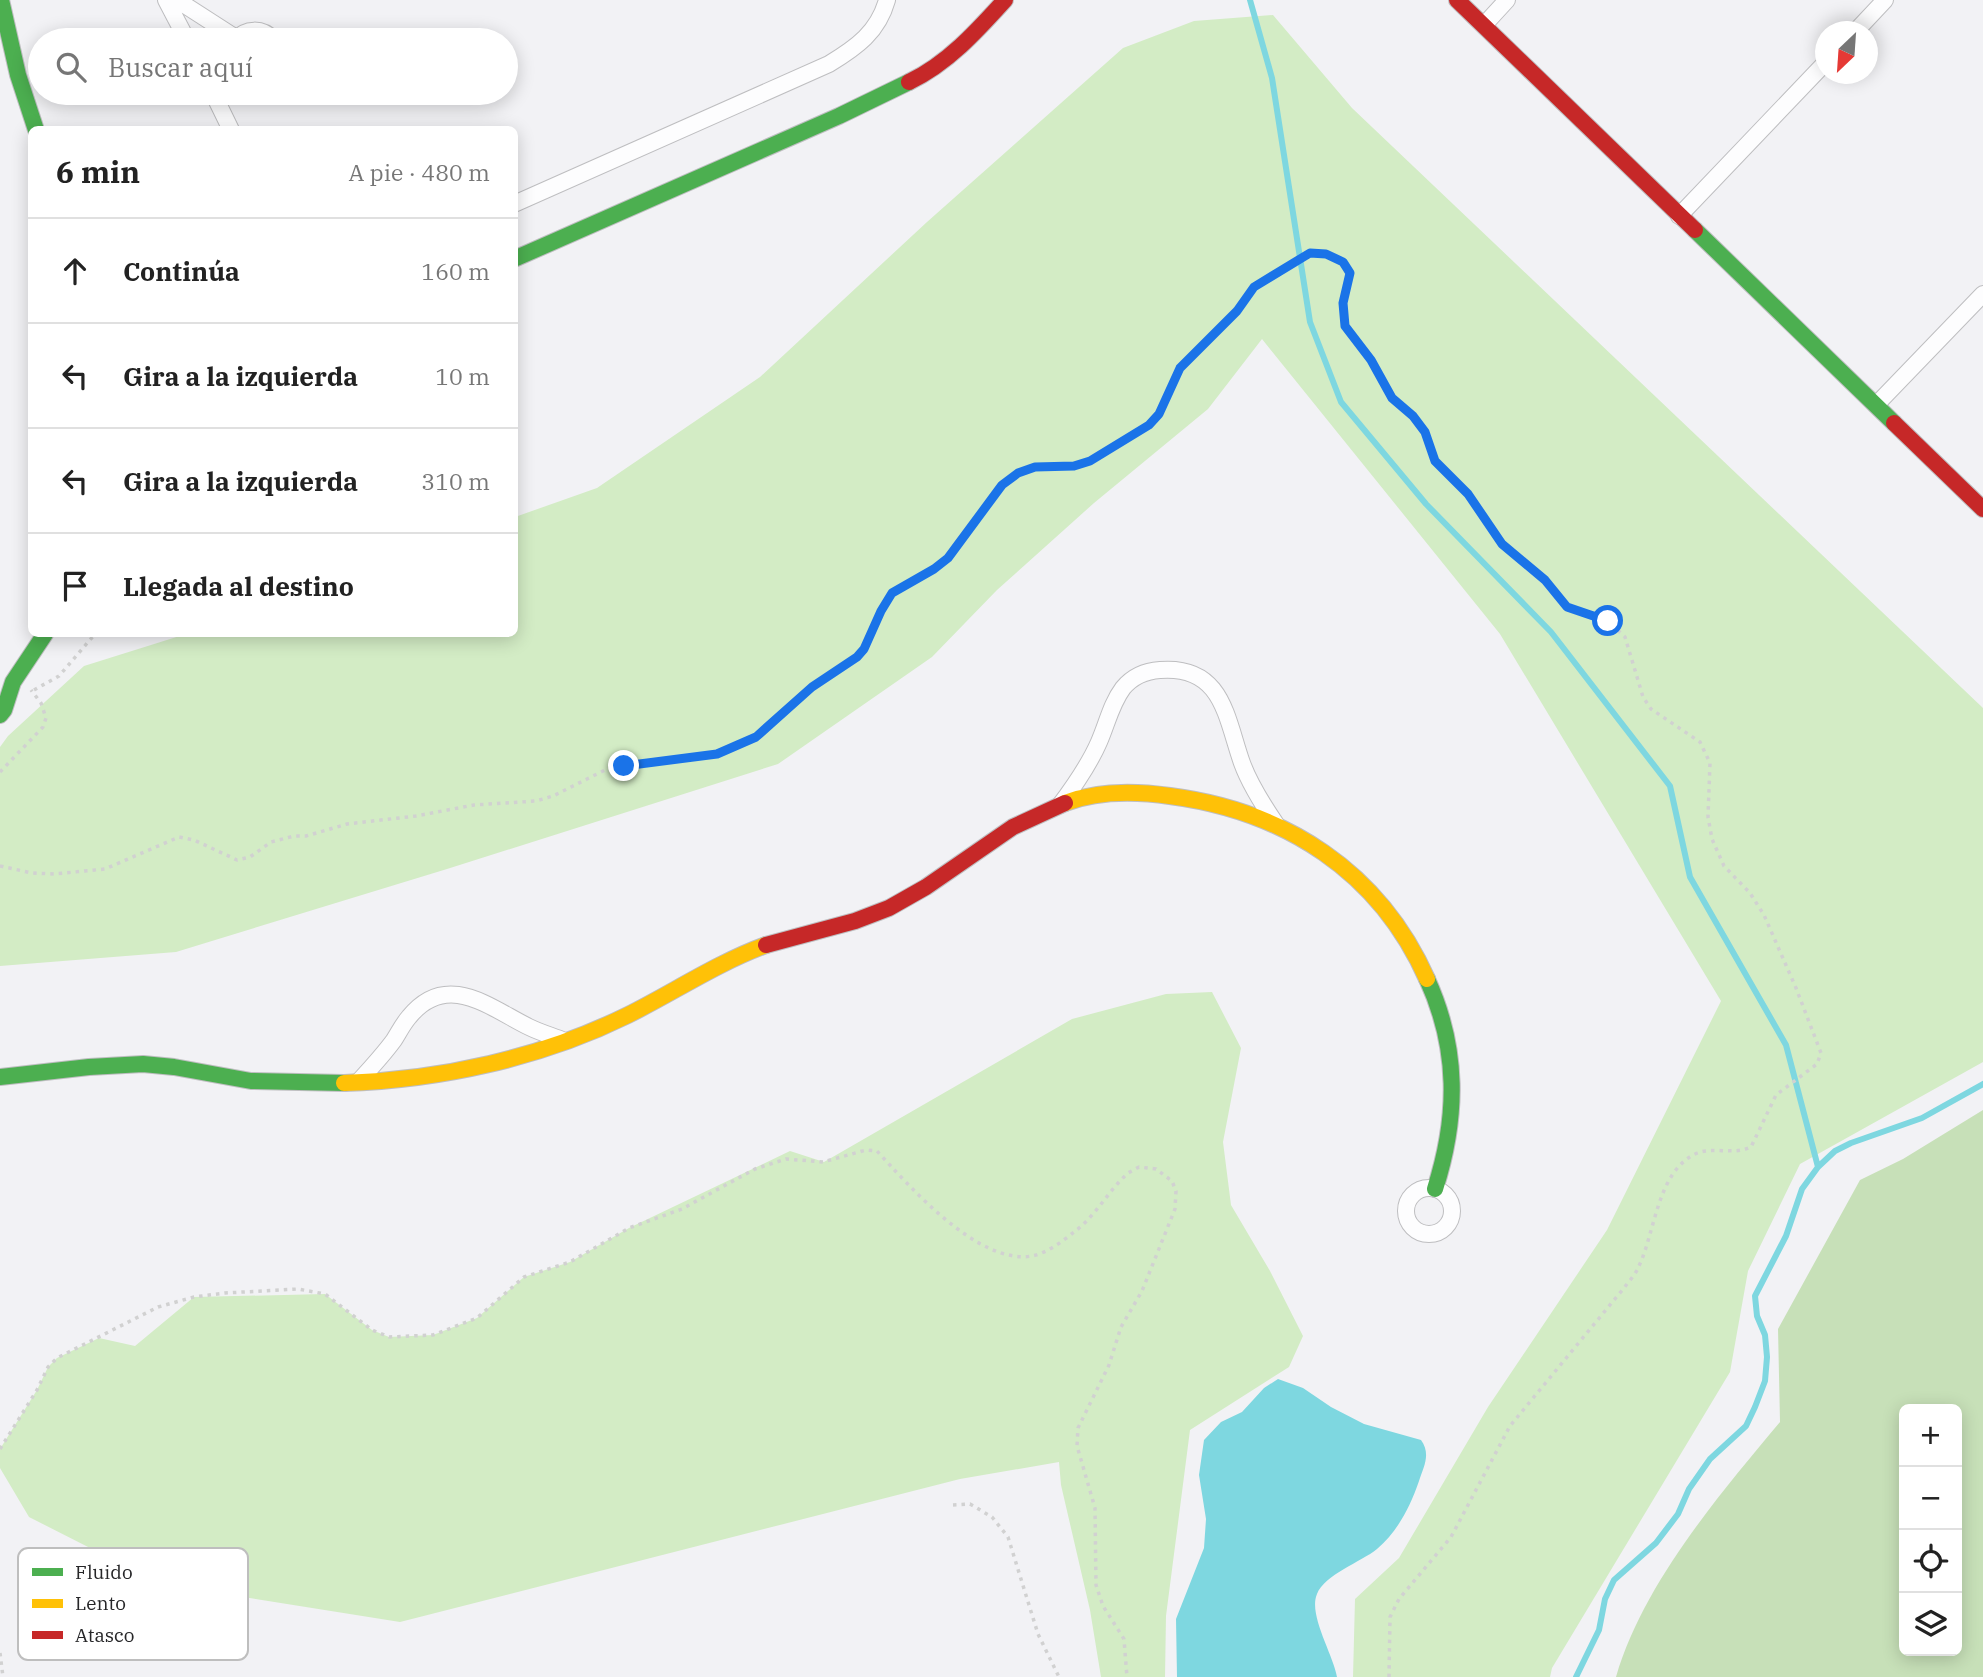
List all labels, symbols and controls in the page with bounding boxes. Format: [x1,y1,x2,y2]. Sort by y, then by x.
north arrow [1815,21,1878,84]
search box [28,28,518,105]
icon: search [52,48,90,86]
text: Buscar aquí [108,50,253,84]
text: 6 min [56,152,140,191]
text: A pie · 480 m [348,157,490,187]
icon: ahead [56,252,94,290]
text: Continúa [123,254,240,288]
text: 160 m [421,256,490,286]
icon: left [56,357,94,395]
text: Gira a la izquierda [123,359,358,393]
text: 10 m [435,361,490,391]
icon: left [56,462,94,500]
text: Gira a la izquierda [123,464,358,498]
text: 310 m [421,466,490,496]
icon: arrive [56,567,94,605]
text: Llegada al destino [123,569,354,603]
route start [1592,605,1623,636]
route end [608,750,639,781]
map controls [1899,1404,1962,1656]
button: + [1899,1404,1962,1467]
button: − [1899,1467,1962,1530]
button: locate [1899,1530,1962,1593]
legend [18,1548,248,1660]
text: Fluido [75,1560,133,1584]
text: Lento [75,1591,126,1615]
button: layers [1899,1593,1962,1656]
text: Atasco [75,1623,134,1647]

